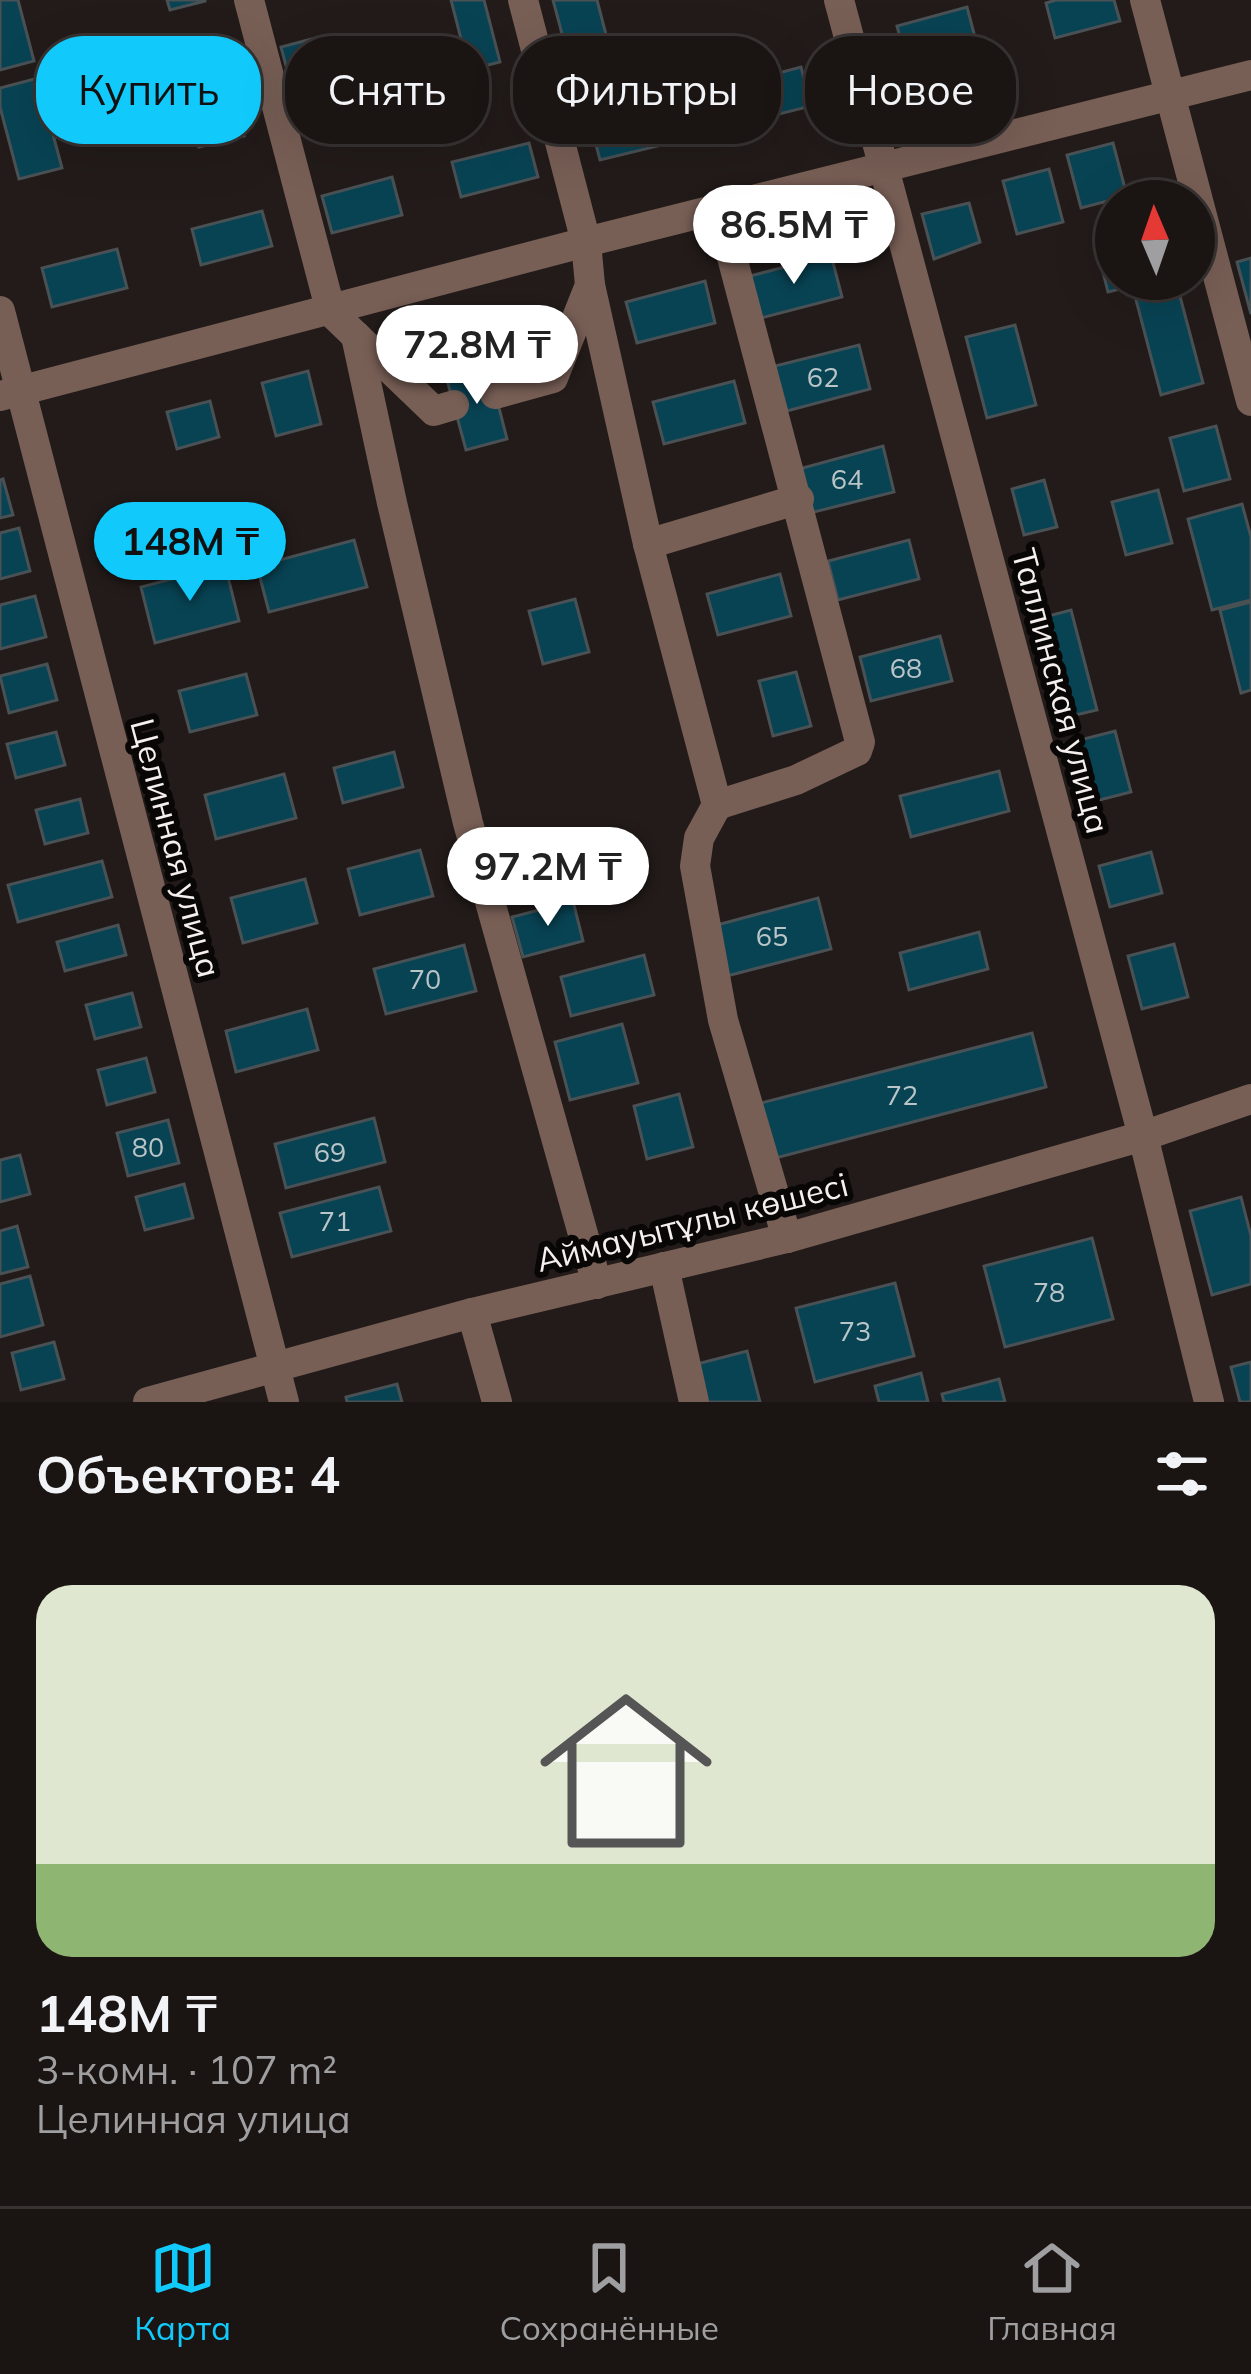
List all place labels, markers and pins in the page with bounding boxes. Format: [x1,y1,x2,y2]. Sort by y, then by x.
pin: 86.5M ₸ [683,185,905,287]
pin: 72.8M ₸ [366,305,588,407]
pin: 148M ₸ [92,502,288,604]
pin: 97.2M ₸ [437,827,659,929]

